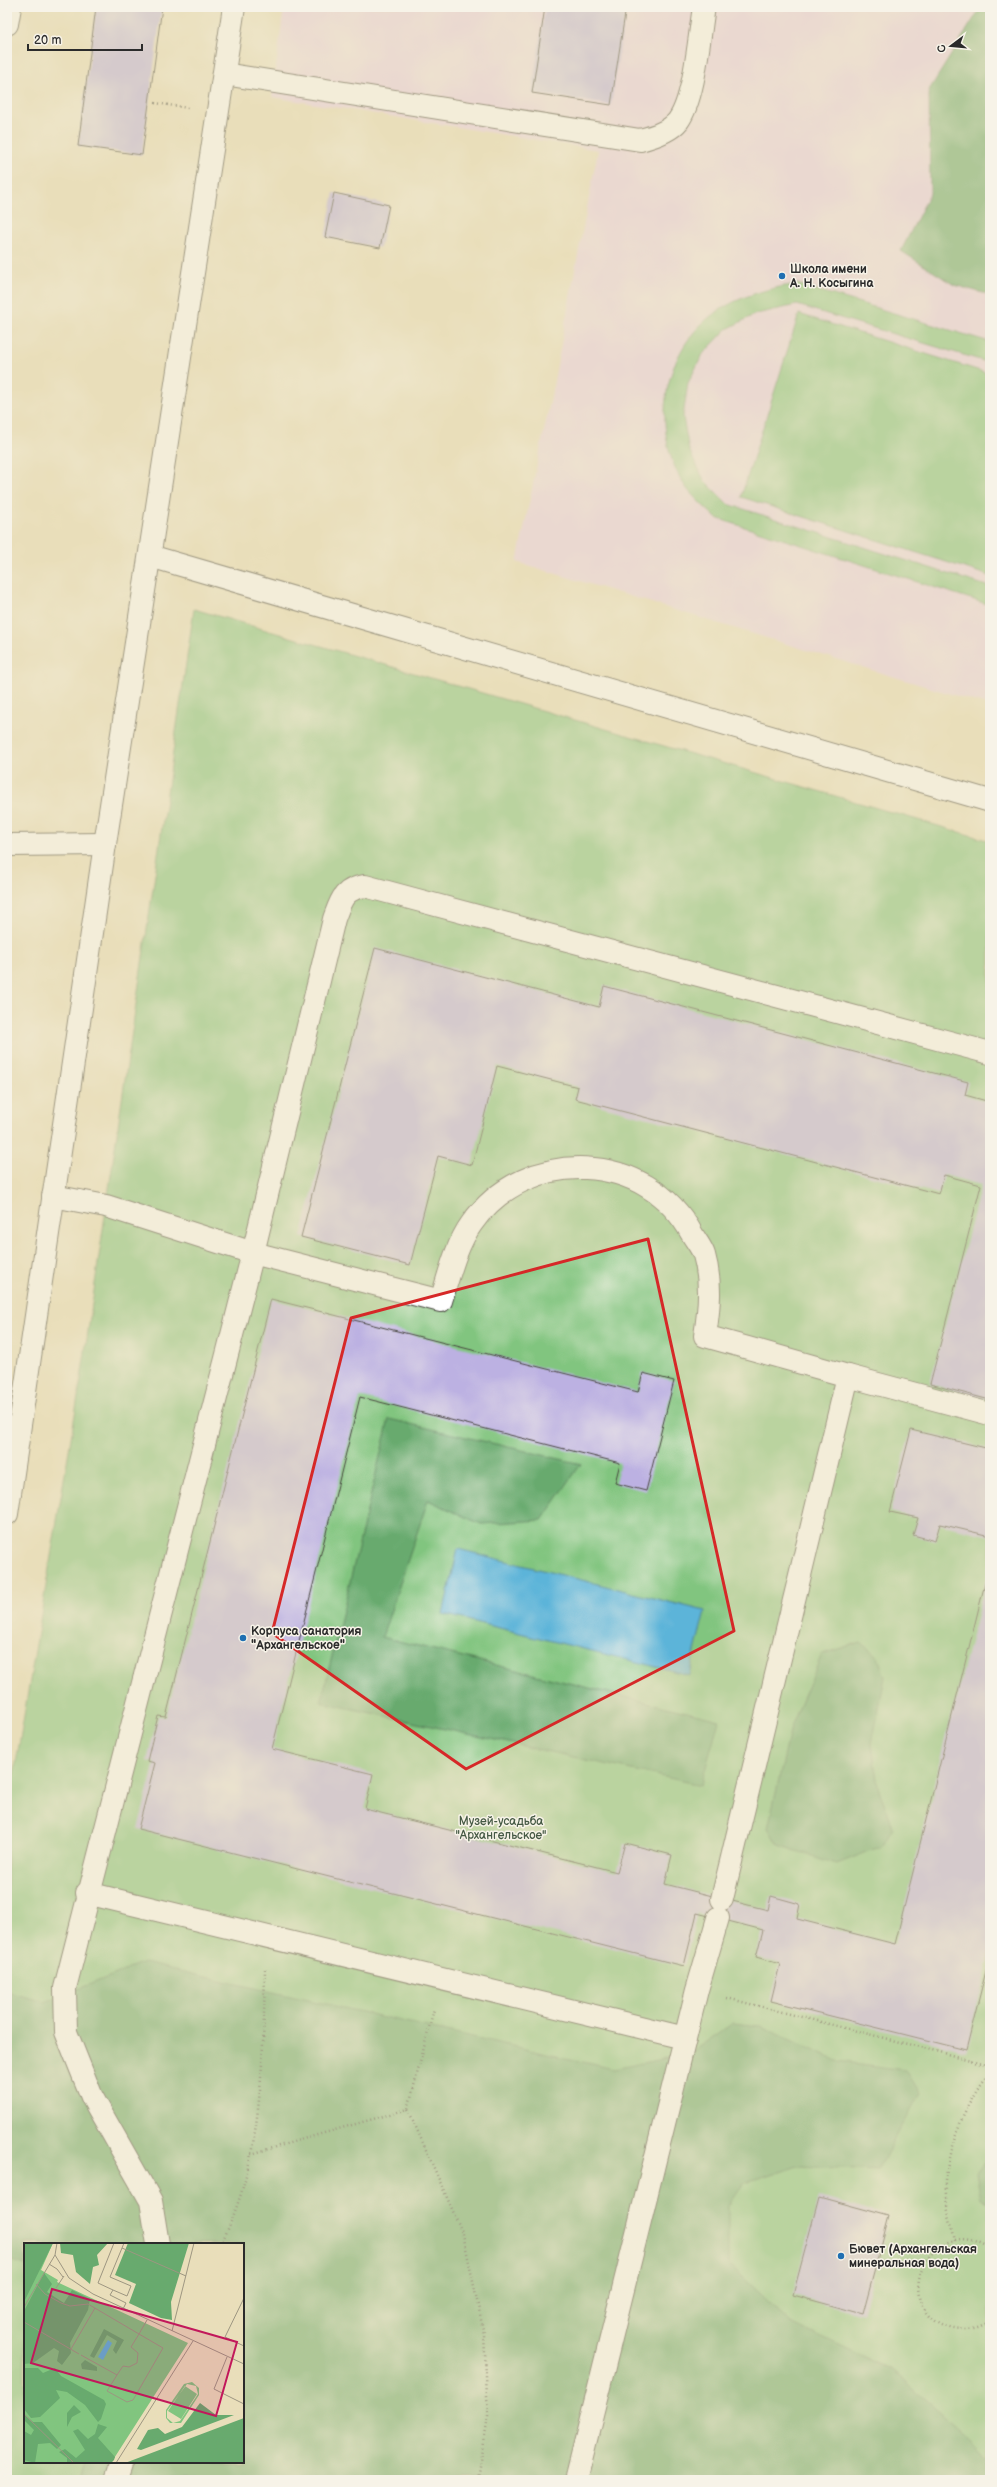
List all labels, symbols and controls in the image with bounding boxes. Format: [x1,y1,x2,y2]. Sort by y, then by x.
scale bar [28,26,142,52]
north arrow [931,26,971,66]
text: 20 m [34,33,61,48]
text: С [934,43,949,54]
place label: Школа имени А. Н. Косыгина [789,262,874,291]
marker: Школа имени А. Н. Косыгина [777,271,787,281]
place label: Корпуса санатория "Архангельское" [251,1624,362,1653]
marker: Корпуса санатория "Архангельское" [238,1633,248,1643]
park label: Музей-усадьба "Архангельское" [455,1814,547,1843]
place label: Бювет (Архангельская минеральная вода) [849,2242,977,2271]
inset map [24,2243,244,2463]
marker: Бювет (Архангельская минеральная вода) [836,2251,846,2261]

